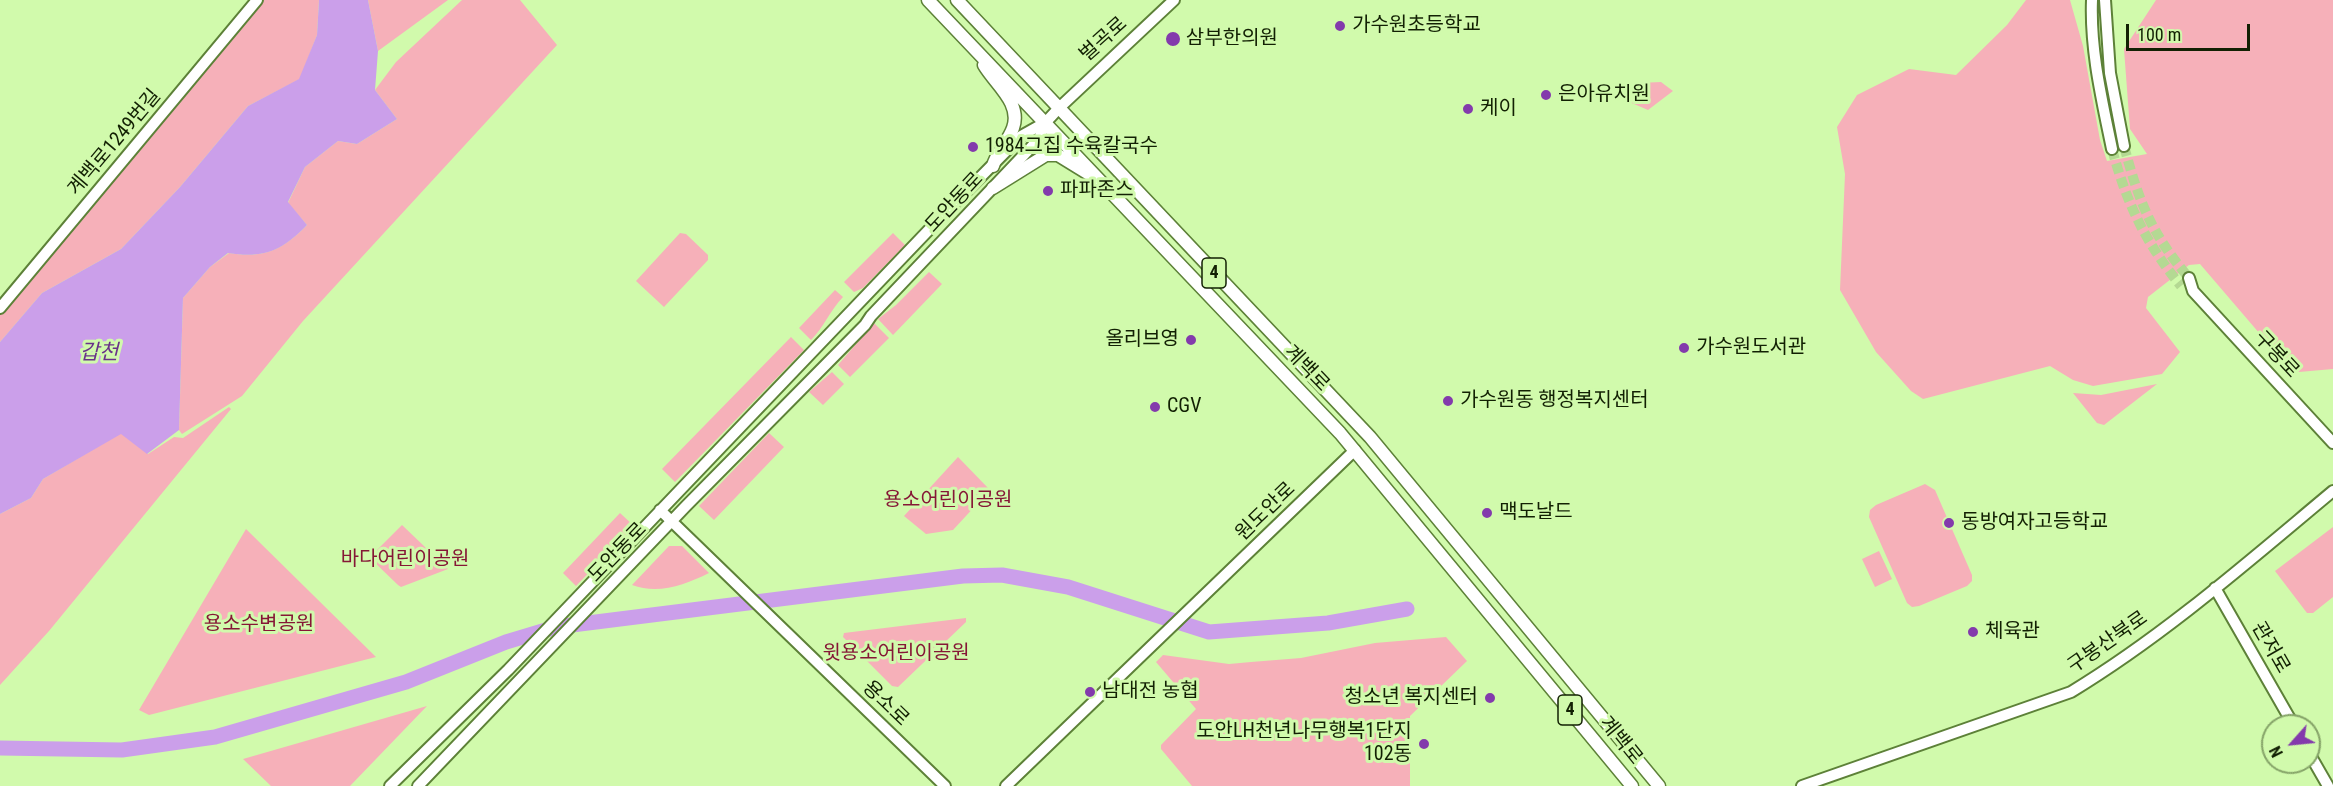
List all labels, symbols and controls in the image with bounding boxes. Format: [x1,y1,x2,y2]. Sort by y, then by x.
scale bar [2129,12,2254,50]
street label: 벌곡로 [1075,13,1133,67]
place label: 가수원초등학교 [1352,14,1481,38]
marker: 가수원초등학교 [1333,19,1347,33]
text: 100 m [2137,24,2181,45]
place label: 삼부한의원 [1186,27,1278,51]
marker: 삼부한의원 [1164,30,1182,48]
place label: 은아유치원 [1558,83,1650,107]
street label: 계백로1249번길 [64,85,166,201]
marker: 은아유치원 [1539,88,1553,102]
place label: 케이 [1480,97,1517,121]
marker: 케이 [1461,102,1475,116]
place label: 1984그집 수육칼국수 [985,135,1158,159]
marker: 1984그집 수육칼국수 [966,140,980,154]
street label: 도안동로 [921,168,989,238]
place label: 파파존스 [1060,179,1134,203]
marker: 파파존스 [1041,184,1055,198]
road number: 4 [1202,258,1226,288]
street label: 구봉로 [2248,327,2304,383]
place label: 올리브영 [1105,328,1179,352]
marker: 올리브영 [1184,333,1198,347]
place label: 가수원도서관 [1696,336,1806,360]
water label: 갑천 [80,341,118,367]
street label: 계백로 [1278,341,1334,397]
marker: 가수원도서관 [1677,341,1691,355]
place label: 가수원동 행정복지센터 [1460,389,1649,413]
marker: 가수원동 행정복지센터 [1441,394,1455,408]
place label: CGV [1167,395,1201,419]
marker: CGV [1148,400,1162,414]
street label: 원도안로 [1231,478,1301,546]
park label: 용소어린이공원 [884,489,1012,513]
place label: 맥도날드 [1499,501,1573,525]
marker: 맥도날드 [1480,506,1494,520]
place label: 동방여자고등학교 [1961,511,2108,535]
marker: 동방여자고등학교 [1942,516,1956,530]
street label: 도안동로 [584,518,652,588]
park label: 바다어린이공원 [341,548,469,572]
street label: 구봉산북로 [2063,607,2153,679]
park label: 용소수변공원 [204,613,314,637]
street label: 관저로 [2246,618,2294,678]
place label: 체육관 [1985,620,2040,644]
marker: 체육관 [1966,625,1980,639]
park label: 윗용소어린이공원 [822,642,970,666]
street label: 용소로 [857,676,913,732]
place label: 남대전 농협 [1102,680,1199,704]
marker: 남대전 농협 [1083,685,1097,699]
place label: 청소년 복지센터 [1345,686,1478,710]
marker: 청소년 복지센터 [1483,691,1497,705]
road number: 4 [1558,695,1582,725]
street label: 계백로 [1593,712,1647,770]
north arrow [2261,714,2321,774]
place label: 도안LH천년나무행복1단지 102동 [1196,720,1412,767]
marker: 도안LH천년나무행복1단지 102동 [1417,737,1431,751]
text: N [2266,743,2287,760]

